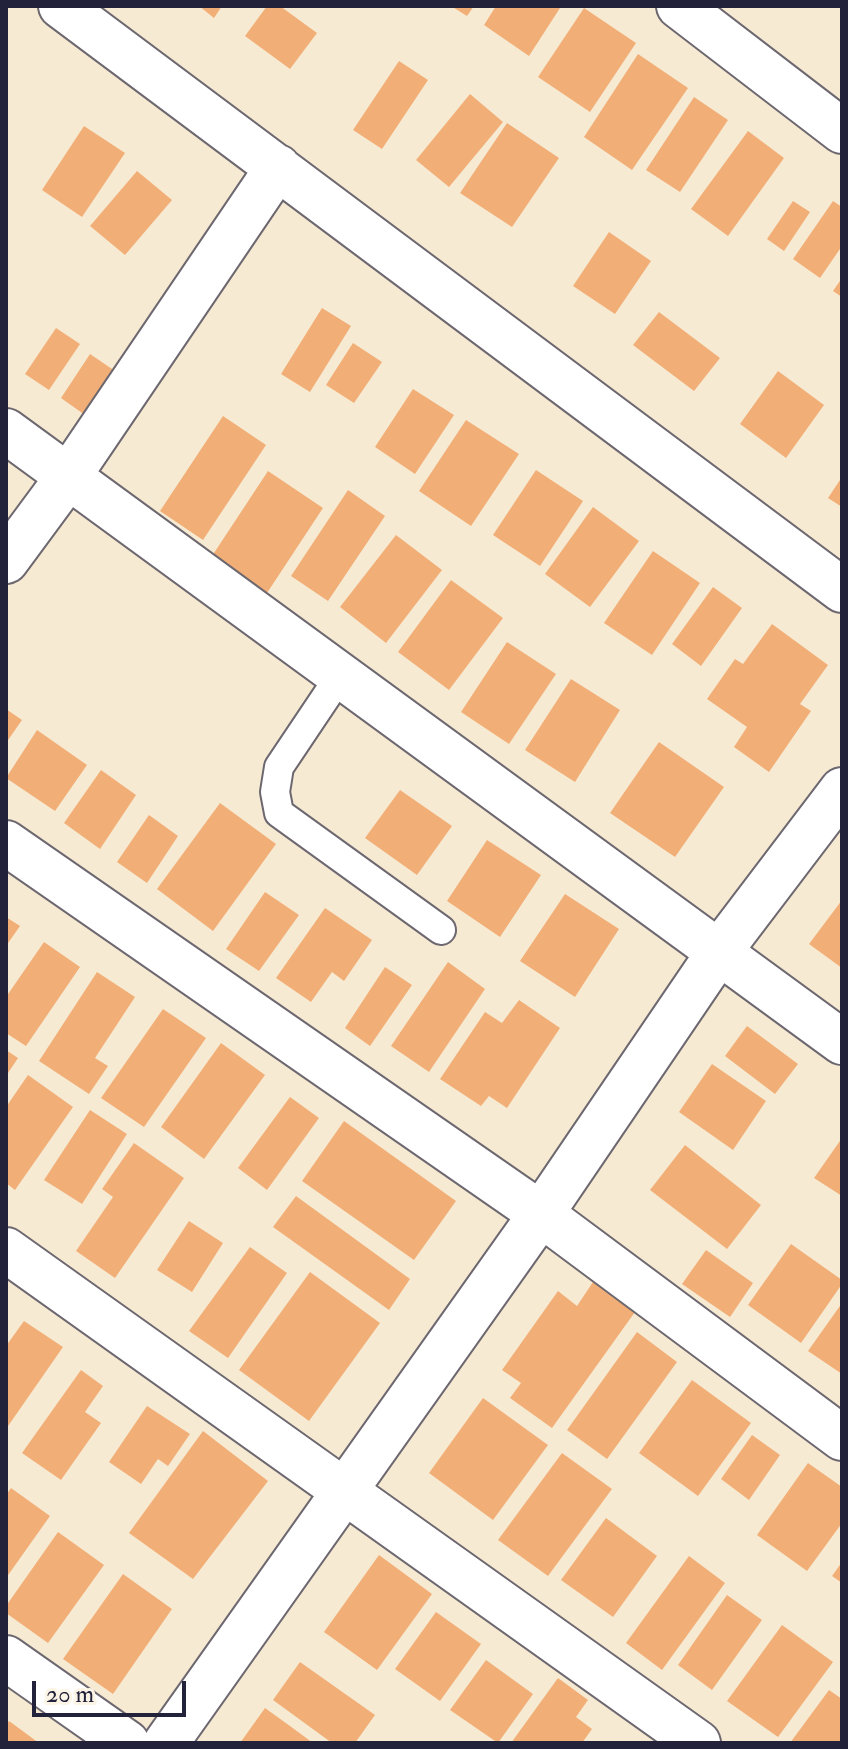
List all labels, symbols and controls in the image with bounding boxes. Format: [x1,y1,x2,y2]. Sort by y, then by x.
scale bar [36,1665,190,1715]
text: 20 m [46,1679,94,1710]

